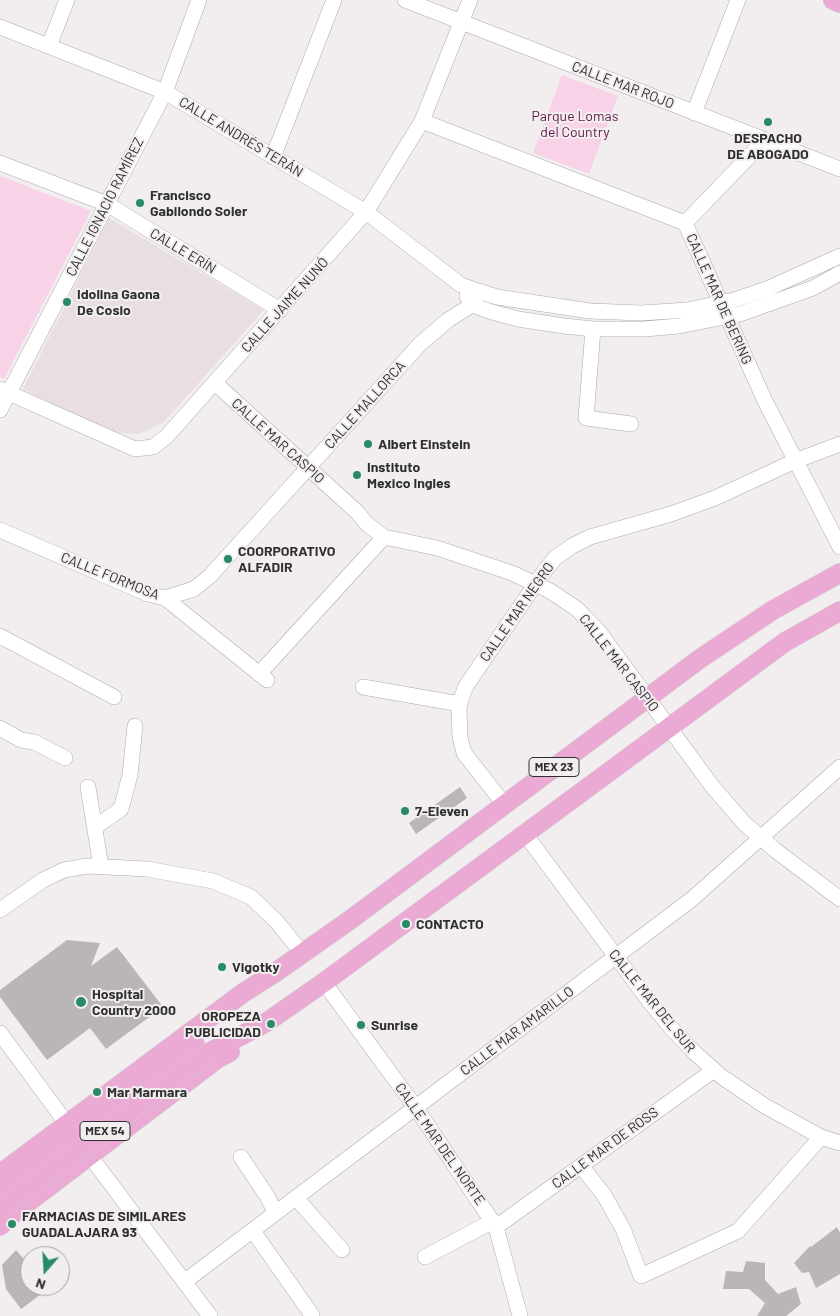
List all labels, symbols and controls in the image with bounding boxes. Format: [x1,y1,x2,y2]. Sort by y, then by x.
street label: CALLE MAR ROJO [569,58,677,112]
street label: CALLE ANDRÉS TERÁN [176,93,306,181]
park label: Parque Lomas del Country [532,108,618,140]
marker: DESPACHO DE ABOGADO [762,116,774,128]
place label: DESPACHO DE ABOGADO [727,130,809,162]
street label: CALLE IGNACIO RAMÍREZ [63,135,147,279]
place label: Francisco Gabilondo Soler [150,187,247,220]
marker: Francisco Gabilondo Soler [134,197,146,209]
street label: CALLE ERÍN [147,225,219,277]
street label: CALLE MAR DE BERING [683,231,755,367]
street label: CALLE JAIME NUNÓ [238,254,332,356]
place label: Idolina Gaona De Cosio [77,286,160,318]
marker: Idolina Gaona De Cosio [61,296,73,308]
street label: CALLE MALLORCA [321,357,409,453]
street label: CALLE MAR CASPIO [228,395,328,487]
place label: Albert Einstein [378,436,470,452]
marker: Albert Einstein [362,438,374,450]
place label: Instituto Mexico Ingles [367,459,451,492]
marker: Instituto Mexico Ingles [351,469,363,481]
place label: COORPORATIVO ALFADIR [238,543,335,576]
street label: CALLE FORMOSA [58,549,162,603]
marker: COORPORATIVO ALFADIR [222,553,234,565]
street label: CALLE MAR NEGRO [476,559,558,665]
street label: CALLE MAR CASPIO [576,611,662,715]
road number: MEX 23 [529,758,579,776]
place label: 7-Eleven [415,803,469,819]
marker: 7-Eleven [399,805,411,817]
place label: CONTACTO [416,916,484,932]
marker: CONTACTO [400,918,412,930]
street label: CALLE MAR DEL SUR [605,946,699,1056]
place label: Vigotky [232,959,280,975]
marker: Vigotky [216,961,228,973]
street label: CALLE MAR AMARILLO [457,983,577,1079]
place label: Hospital Country 2000 [92,986,176,1019]
marker: Hospital Country 2000 [74,995,88,1009]
place label: OROPEZA PUBLICIDAD [185,1008,261,1040]
place label: Sunrise [371,1017,418,1033]
marker: OROPEZA PUBLICIDAD [265,1018,277,1030]
marker: Sunrise [355,1019,367,1031]
street label: CALLE MAR DEL NORTE [392,1080,488,1208]
place label: Mar Marmara [107,1084,187,1100]
marker: Mar Marmara [91,1086,103,1098]
street label: CALLE MAR DE ROSS [548,1104,662,1192]
road number: MEX 54 [80,1122,130,1140]
place label: FARMACIAS DE SIMILARES GUADALAJARA 93 [22,1208,186,1240]
marker: FARMACIAS DE SIMILARES GUADALAJARA 93 [6,1218,18,1230]
north arrow [20,1246,70,1296]
text: N [33,1275,47,1294]

